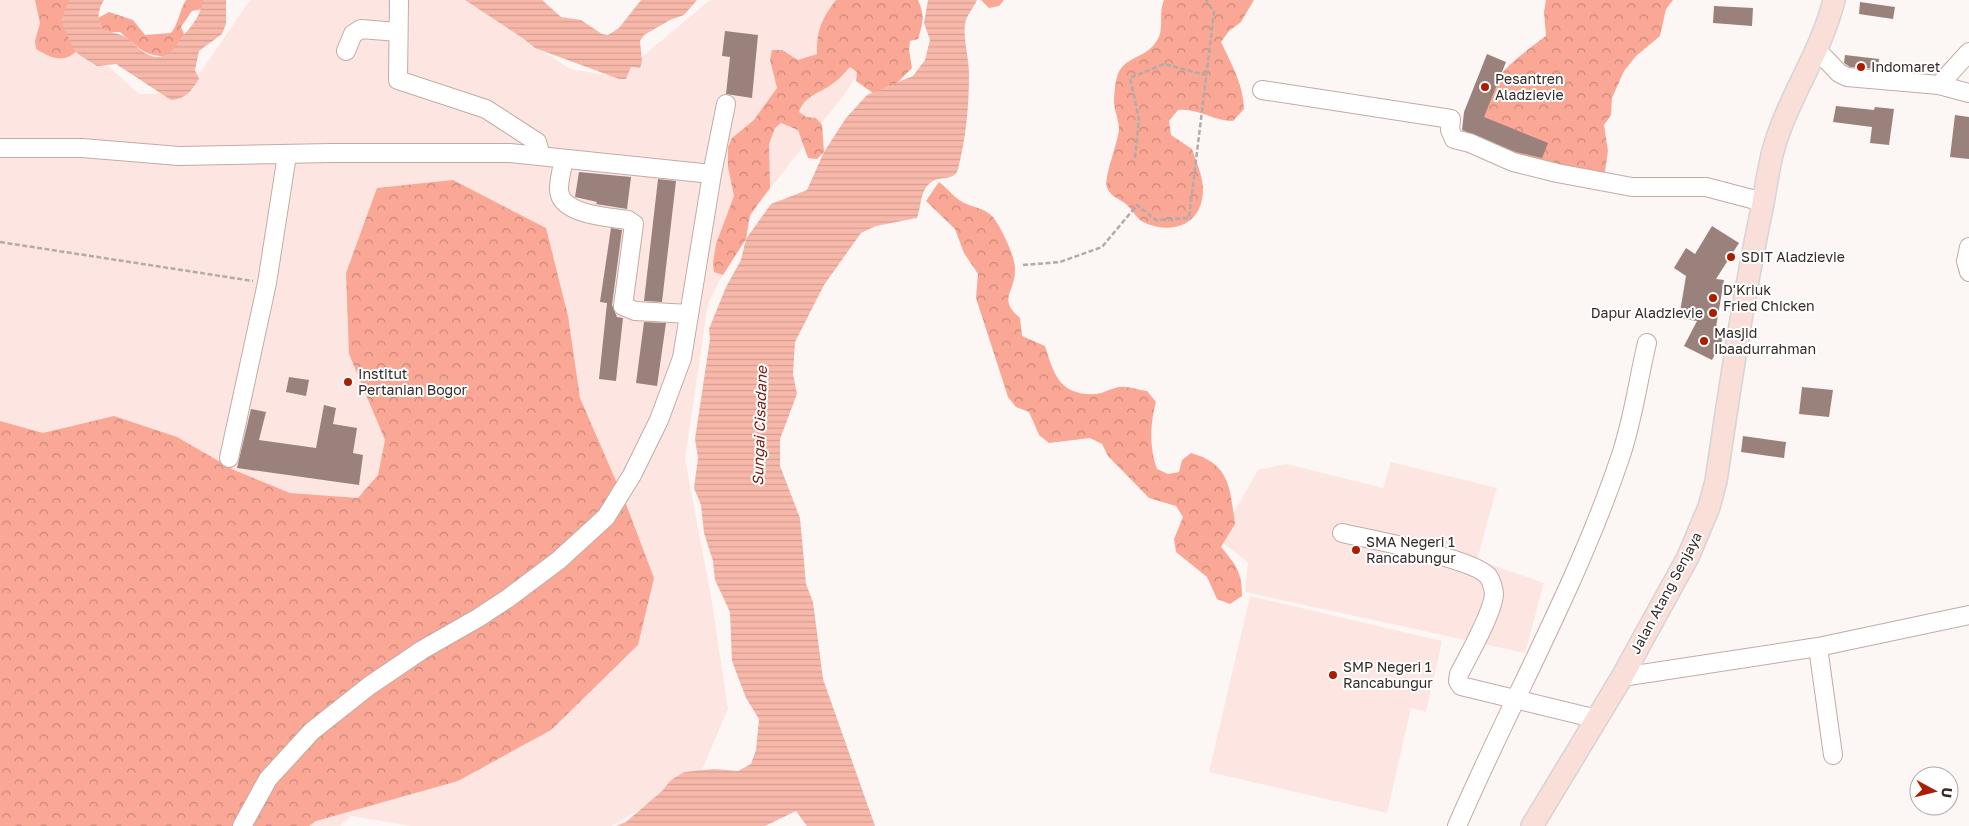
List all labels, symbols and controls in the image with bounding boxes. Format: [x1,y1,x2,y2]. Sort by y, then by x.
place label: Indomaret [1871,58,1940,75]
marker: Indomaret [1855,61,1867,73]
place label: Pesantren Aladzievie [1495,70,1564,103]
marker: Pesantren Aladzievie [1479,81,1491,93]
place label: SDIT Aladzievie [1741,248,1845,265]
marker: SDIT Aladzievie [1725,251,1737,263]
place label: D'Kriuk Fried Chicken [1723,281,1815,314]
marker: D'Kriuk Fried Chicken [1707,292,1719,304]
place label: Dapur Aladzievie [1591,304,1703,321]
marker: Dapur Aladzievie [1707,307,1719,319]
place label: Masjid Ibaadurrahman [1714,324,1816,357]
marker: Masjid Ibaadurrahman [1698,335,1710,347]
place label: Institut Pertanian Bogor [358,365,468,398]
water label: Sungai Cisadane [748,365,771,486]
marker: Institut Pertanian Bogor [342,376,354,388]
street label: Jalan Atang Senjaya [1626,529,1705,657]
place label: SMA Negeri 1 Rancabungur [1366,533,1456,566]
marker: SMA Negeri 1 Rancabungur [1350,544,1362,556]
place label: SMP Negeri 1 Rancabungur [1343,658,1433,691]
marker: SMP Negeri 1 Rancabungur [1327,669,1339,681]
north arrow [1909,766,1959,816]
text: U [1938,787,1956,799]

